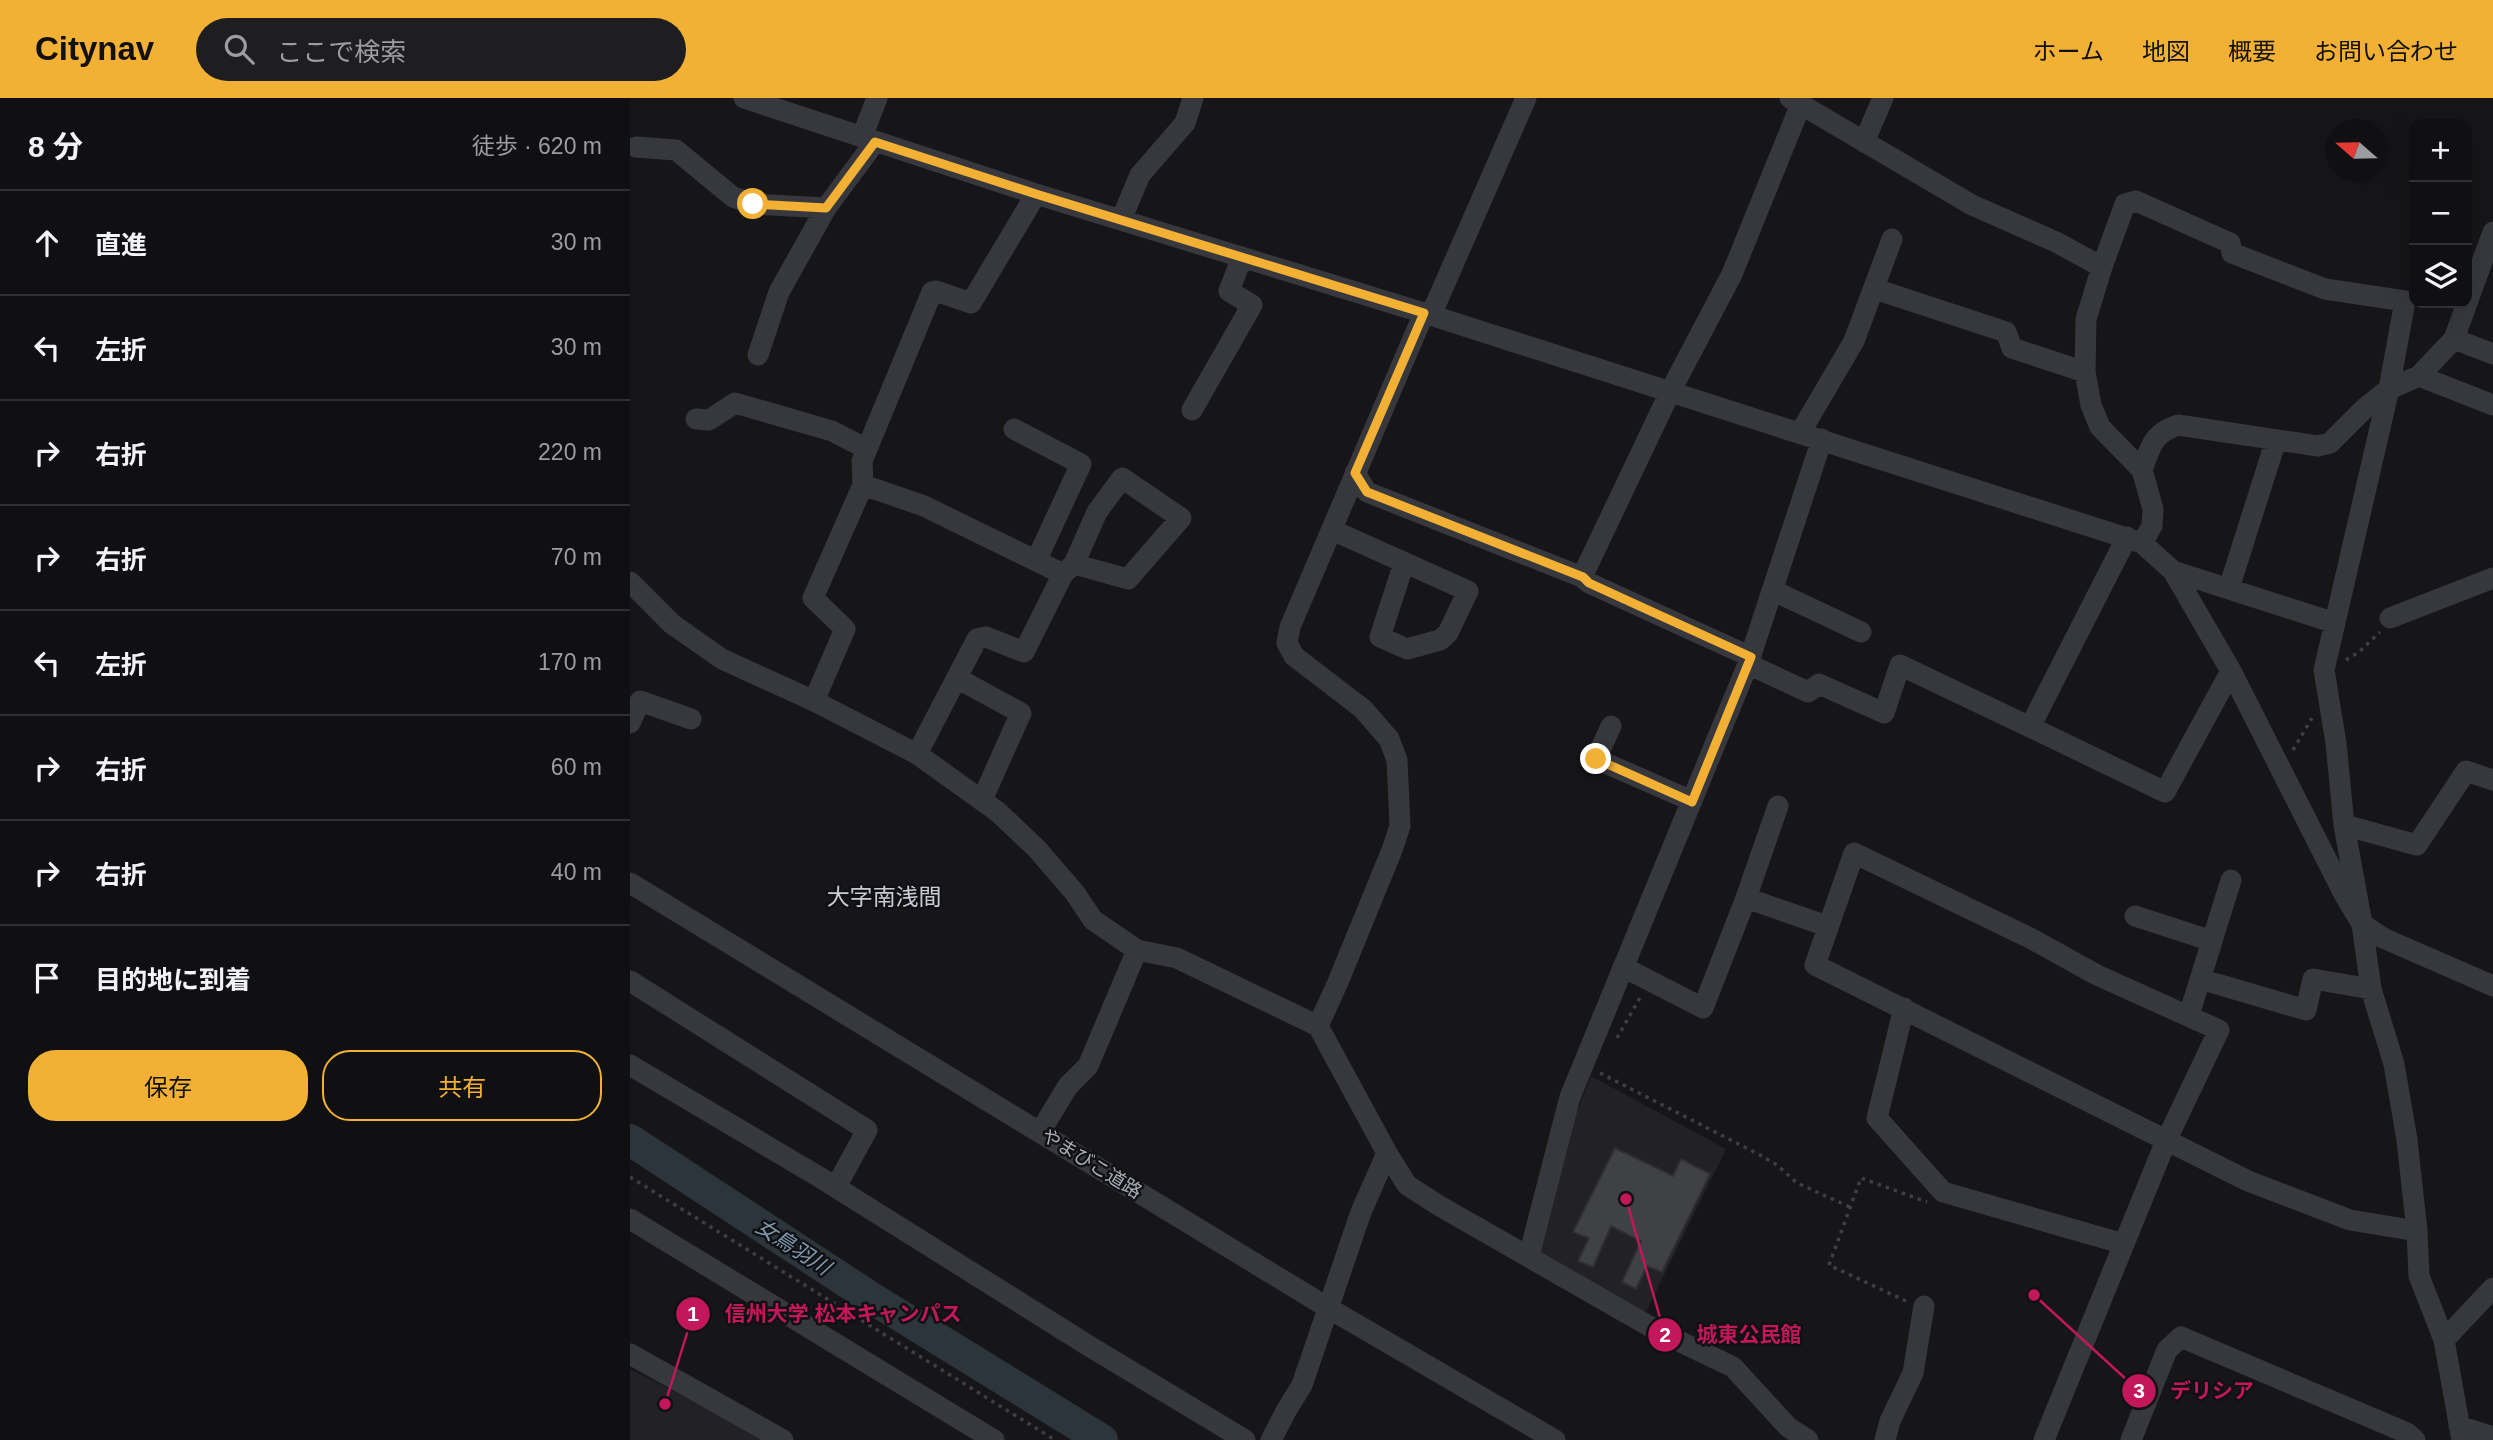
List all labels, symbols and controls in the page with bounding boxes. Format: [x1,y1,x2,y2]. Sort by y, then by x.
search box [196,18,686,81]
text: Citynav [35,30,154,67]
icon: search [220,30,258,68]
text: ここで検索 [276,37,406,67]
text: ホーム [2033,38,2104,65]
text: 地図 [2142,38,2190,65]
text: 概要 [2228,38,2276,65]
text: お問い合わせ [2314,38,2458,65]
north arrow [2325,119,2388,182]
map controls [2409,119,2472,308]
button: + [2409,119,2472,182]
text: 8 分 [28,130,83,163]
text: 徒歩 · 620 m [472,133,602,159]
button: − [2409,182,2472,245]
route start [737,188,768,219]
icon: ahead [28,224,66,262]
text: 30 m [551,229,602,255]
text: 直進 [95,230,147,260]
button: layers [2409,245,2472,308]
icon: left [28,329,66,367]
text: 30 m [551,334,602,360]
text: 左折 [95,335,147,365]
icon: right [28,434,66,472]
text: 220 m [538,439,602,465]
text: 右折 [95,440,147,470]
icon: right [28,539,66,577]
text: 70 m [551,544,602,570]
text: 右折 [95,545,147,575]
icon: left [28,644,66,682]
text: 170 m [538,649,602,675]
text: 左折 [95,650,147,680]
route end [1580,743,1611,774]
icon: right [28,749,66,787]
text: 60 m [551,754,602,780]
text: 右折 [95,755,147,785]
icon: right [28,854,66,892]
text: 40 m [551,859,602,885]
text: 右折 [95,860,147,890]
district label: 大字南浅間 [827,884,942,910]
icon: arrive [28,959,66,997]
text: 目的地に到着 [95,965,251,995]
button: 保存 [28,1050,308,1121]
button: 共有 [322,1050,602,1121]
street label: やまびこ道路 [1038,1124,1146,1203]
water label: 女鳥羽川 [752,1214,836,1280]
callout: 信州大学 松本キャンパス [675,1293,975,1335]
text: 1 [687,1302,699,1325]
text: 信州大学 松本キャンパス [725,1302,961,1325]
callout: 城東公民館 [1648,1314,1816,1356]
text: 2 [1659,1323,1671,1346]
text: 城東公民館 [1697,1323,1802,1346]
callout: デリシア [2121,1370,2268,1412]
text: 3 [2133,1379,2145,1402]
text: デリシア [2170,1379,2254,1402]

